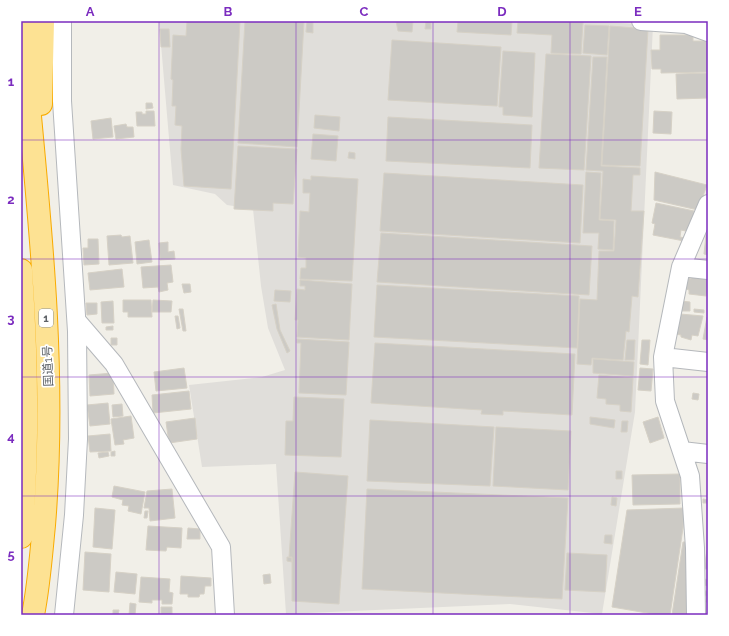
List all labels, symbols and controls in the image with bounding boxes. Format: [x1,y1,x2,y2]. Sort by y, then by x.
text: A [86,4,95,19]
text: B [224,4,233,19]
text: C [360,4,369,19]
text: D [497,4,507,19]
text: E [634,4,642,19]
text: 1 [8,74,15,89]
text: 2 [7,192,15,207]
road number: 1 [39,309,53,327]
text: 3 [7,311,15,326]
street label: 国道1号 [40,345,56,387]
text: 4 [7,429,15,444]
text: 5 [7,547,15,562]

